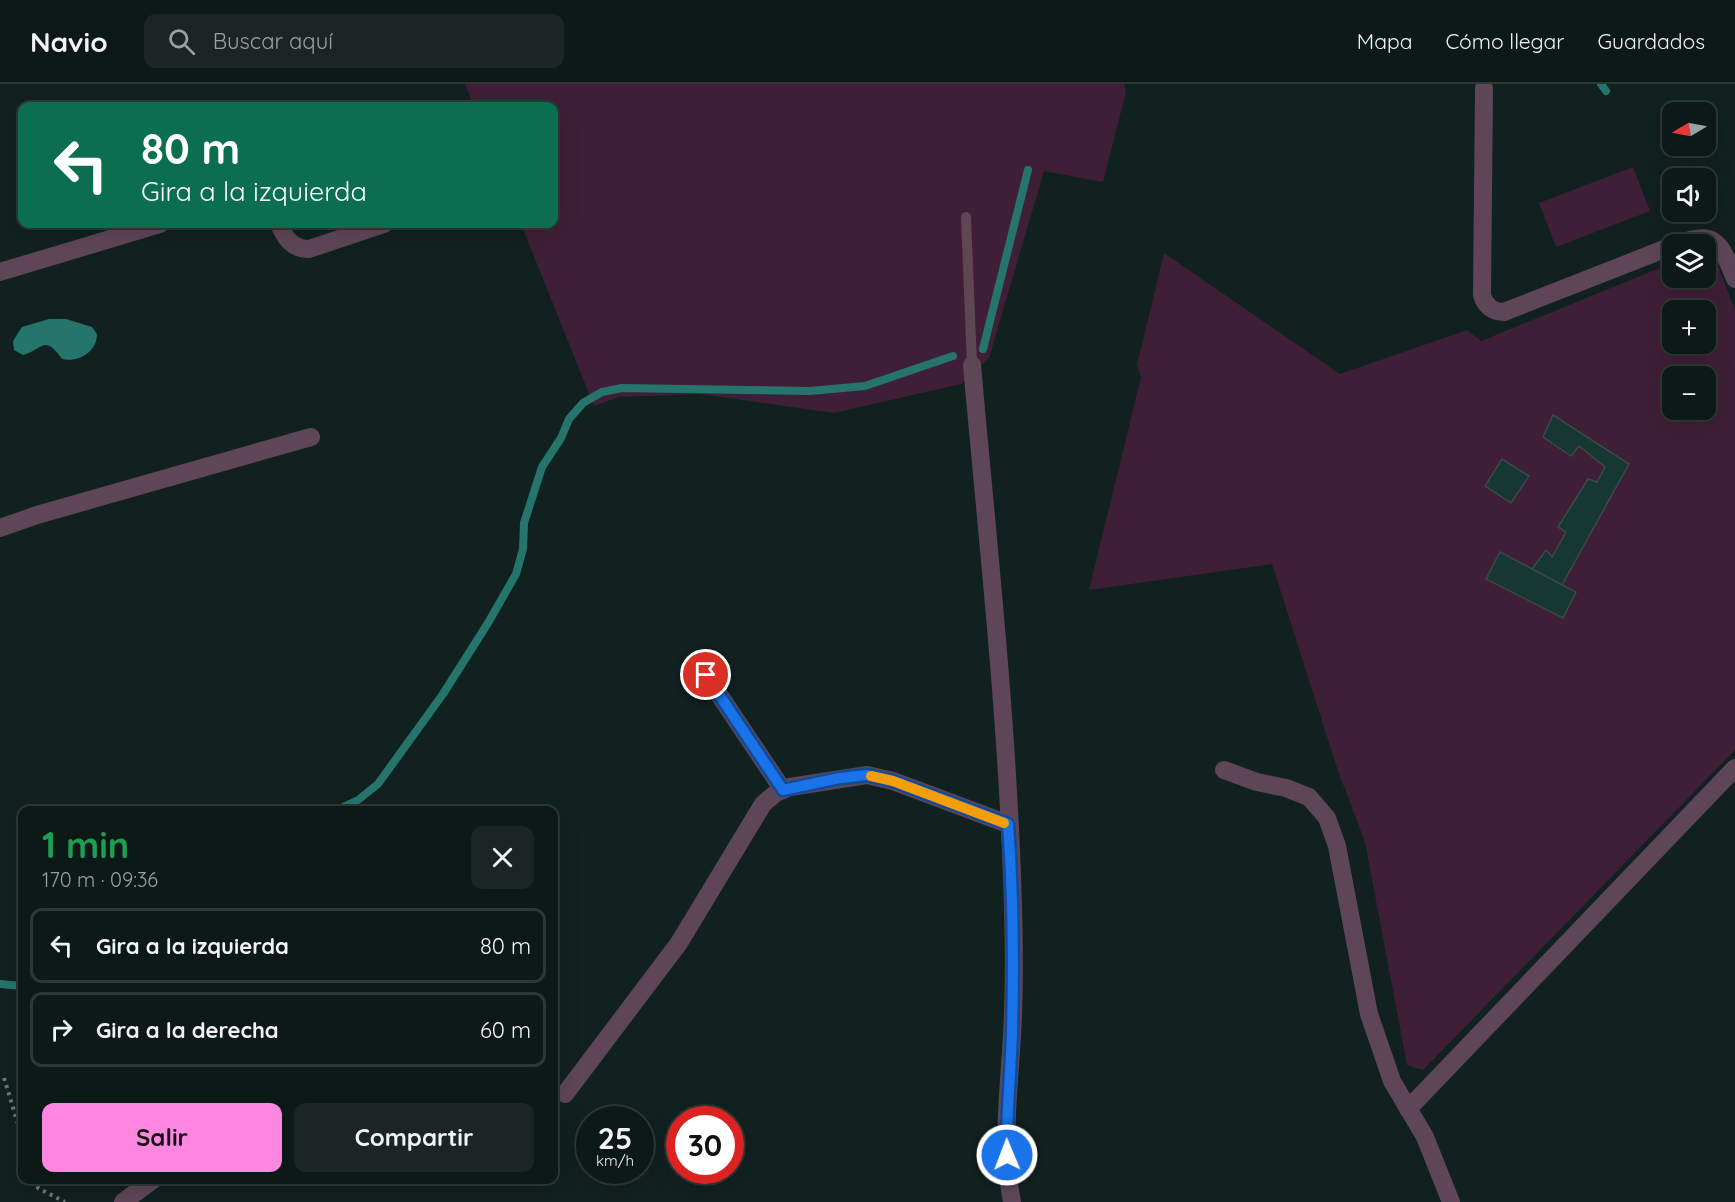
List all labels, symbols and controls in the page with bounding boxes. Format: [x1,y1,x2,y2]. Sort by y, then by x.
search box [144,14,564,68]
text: Navio [30,24,108,59]
icon: search [165,25,198,58]
text: Buscar aquí [213,27,333,55]
text: Mapa [1357,28,1412,54]
text: Cómo llegar [1445,28,1564,54]
text: Guardados [1597,28,1705,54]
north arrow [1662,102,1716,156]
map controls [1662,102,1716,420]
text: 80 m [141,122,240,175]
icon: left [42,126,120,204]
button: sound [1662,168,1716,222]
text: Gira a la izquierda [141,174,367,208]
button: layers [1662,234,1716,288]
button: + [1662,300,1716,354]
button: − [1662,366,1716,420]
pin [680,649,731,700]
icon: arrive [689,658,722,691]
text: 1 min [42,822,129,867]
button: close [471,826,534,889]
text: 170 m · 09:36 [42,867,158,892]
icon: left [45,929,78,962]
text: Gira a la izquierda [96,932,289,960]
text: 80 m [480,932,531,960]
icon: right [45,1013,78,1046]
text: Gira a la derecha [96,1016,279,1044]
text: 60 m [480,1016,531,1044]
button: Salir [42,1103,282,1172]
button: Compartir [294,1103,534,1172]
speed limit sign: 30 [666,1106,744,1184]
text: 25 [598,1119,632,1157]
position arrow [975,1123,1039,1187]
text: km/h [596,1151,634,1170]

